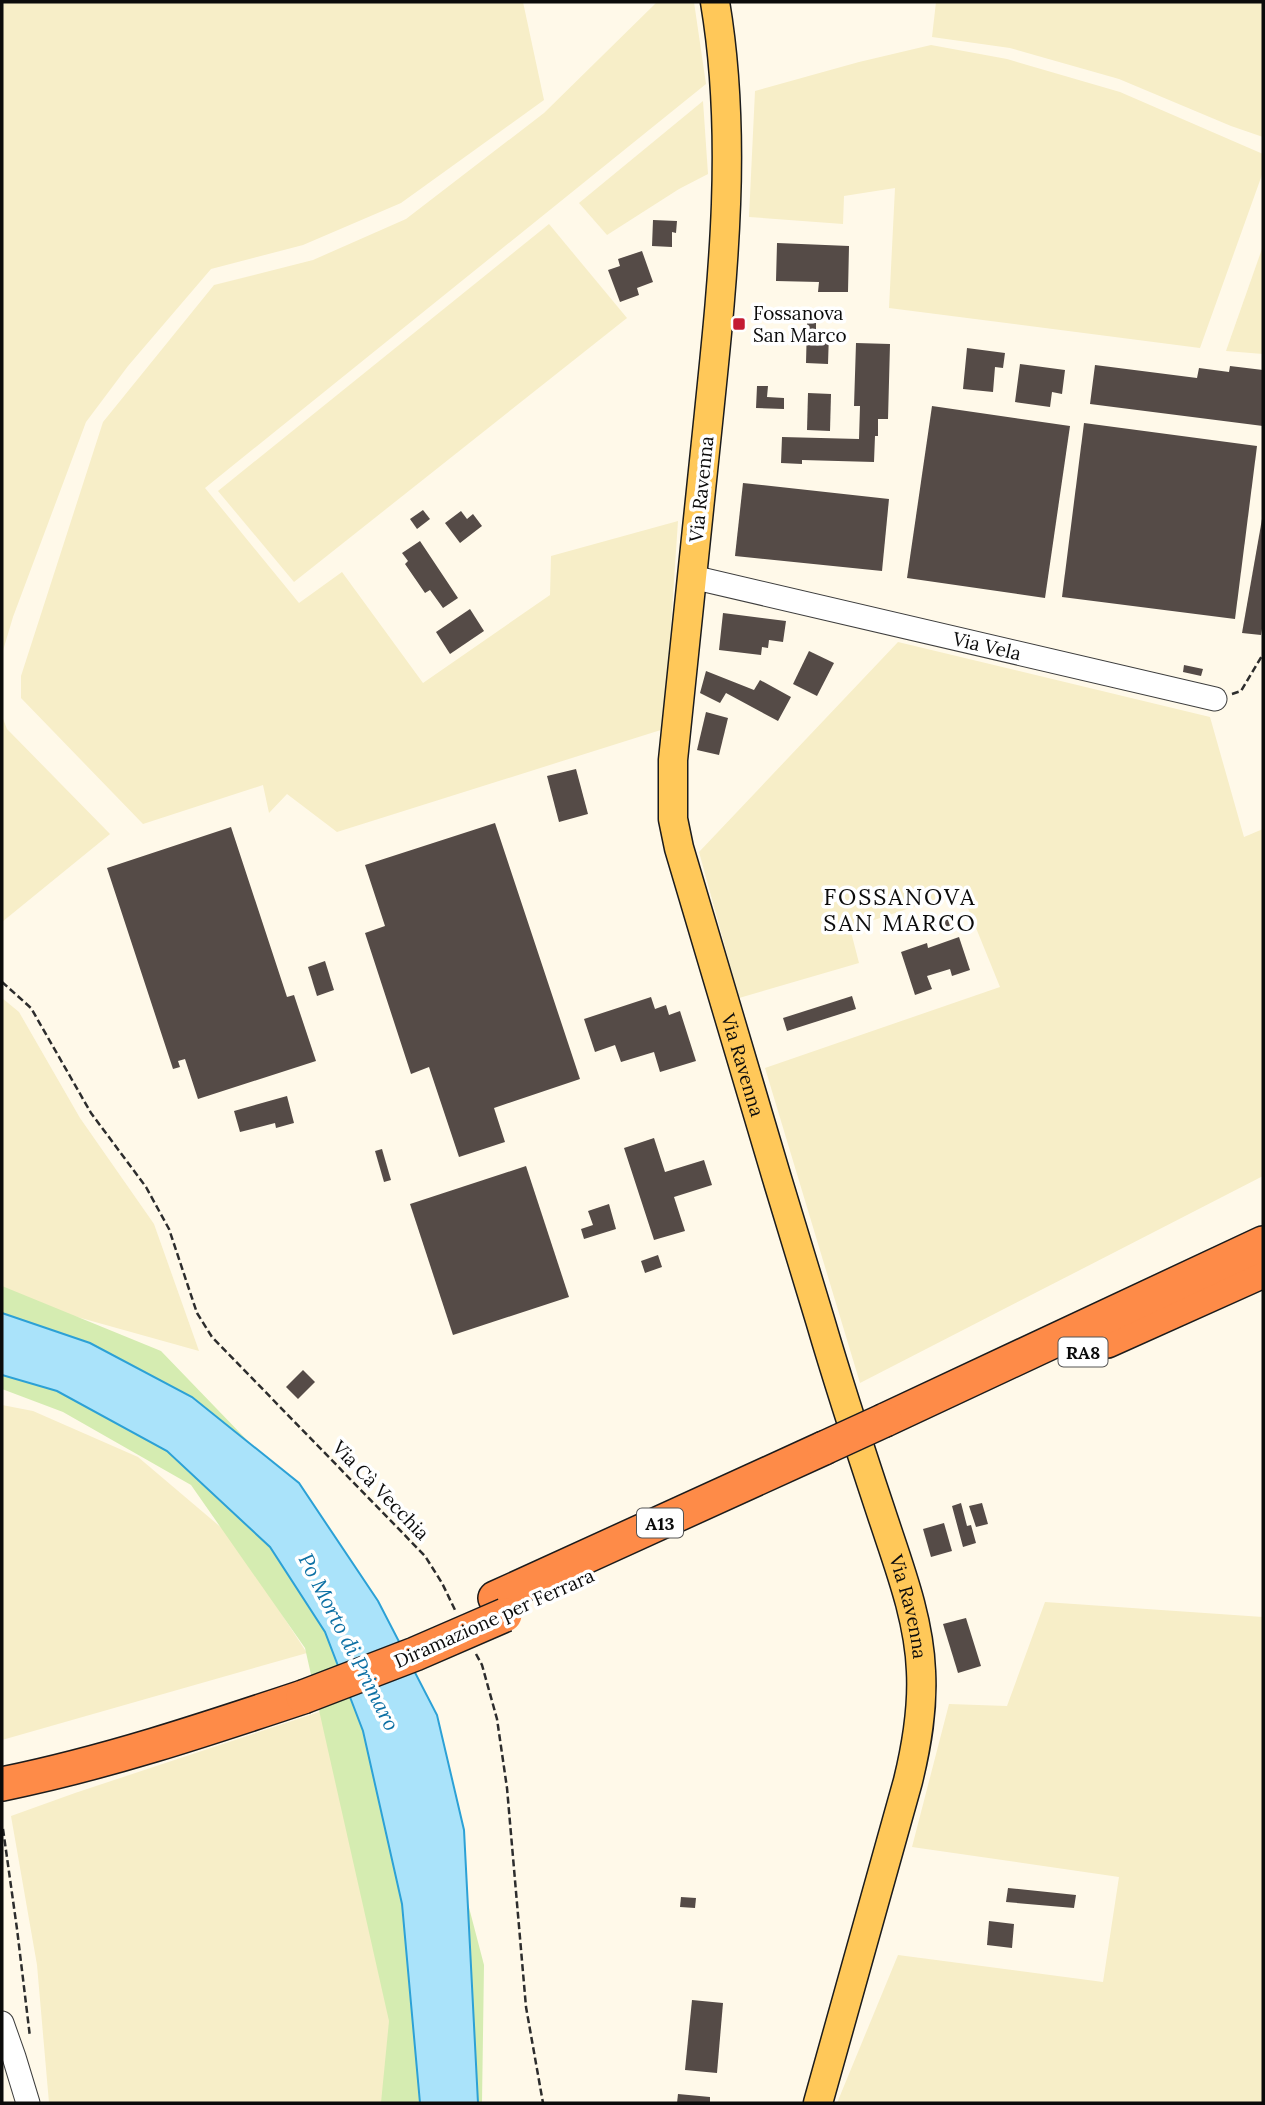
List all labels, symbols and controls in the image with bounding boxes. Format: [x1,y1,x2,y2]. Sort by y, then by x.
place label: Fossanova San Marco [753,301,847,347]
marker: Fossanova San Marco [731,316,747,332]
street label: Via Ravenna [683,435,719,544]
street label: Via Vela [950,626,1024,665]
district label: FOSSANOVA SAN MARCO [823,882,977,937]
street label: Via Ravenna [716,1010,770,1120]
road number: RA8 [1058,1338,1108,1366]
street label: Via Cà Vecchia [327,1435,435,1545]
road number: A13 [637,1508,683,1538]
water label: Po Morto di Primaro [293,1549,405,1735]
street label: Via Ravenna [884,1551,932,1660]
street label: Diramazione per Ferrara [390,1563,598,1673]

